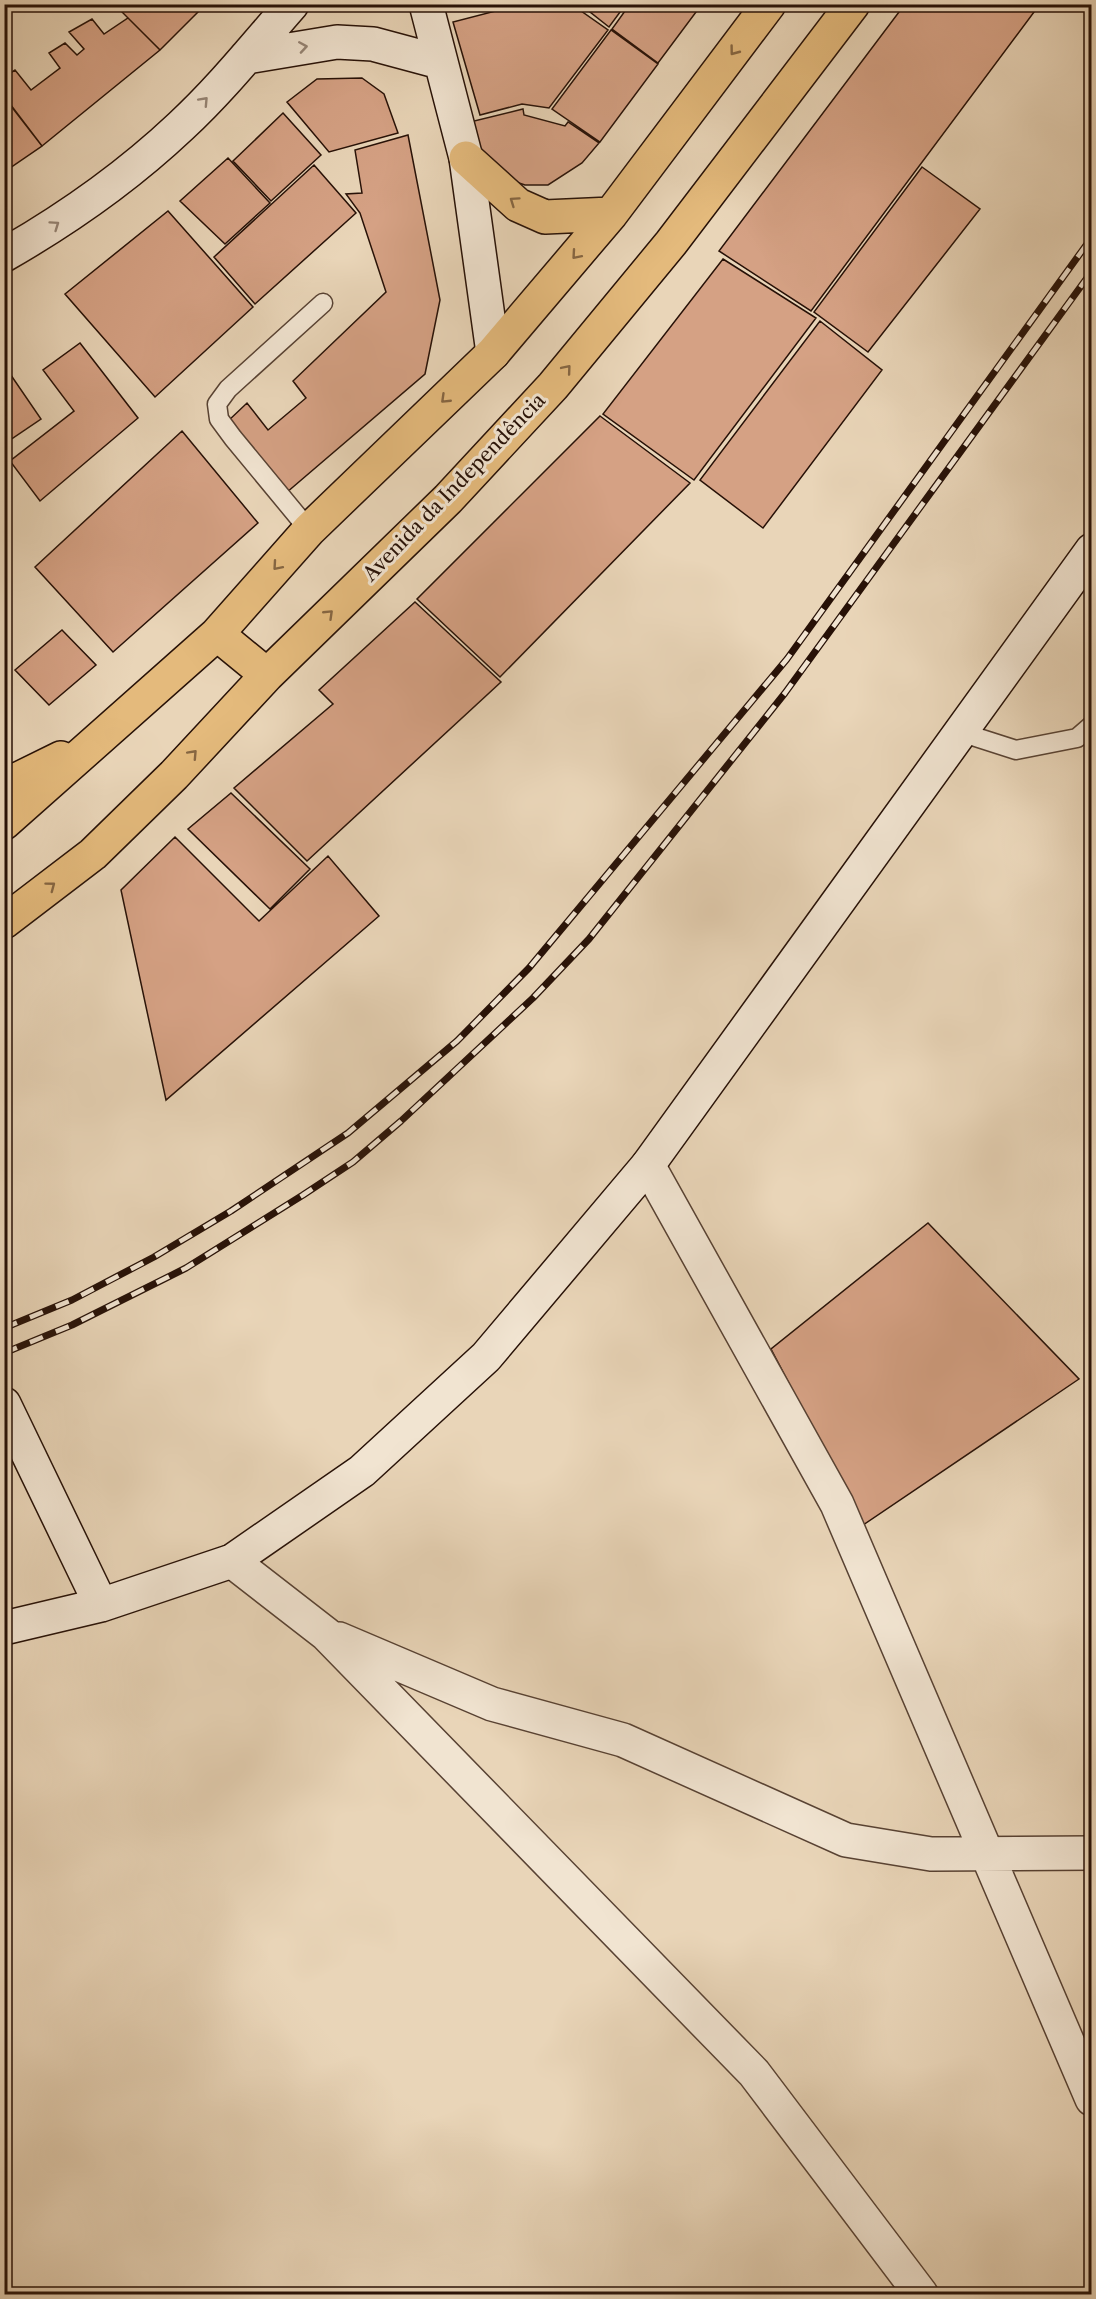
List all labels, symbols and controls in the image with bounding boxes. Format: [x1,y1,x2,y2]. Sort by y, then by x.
one-way arrow [298,41,308,54]
one-way arrow [730,45,741,56]
one-way arrow [197,97,208,108]
one-way arrow [510,197,521,208]
one-way arrow [48,221,59,232]
one-way arrow [572,248,583,259]
one-way arrow [560,364,571,375]
street label: Avenida da Independência [357,388,550,587]
one-way arrow [441,392,451,403]
one-way arrow [273,559,284,570]
one-way arrow [322,611,333,622]
one-way arrow [186,750,197,761]
one-way arrow [44,883,55,894]

